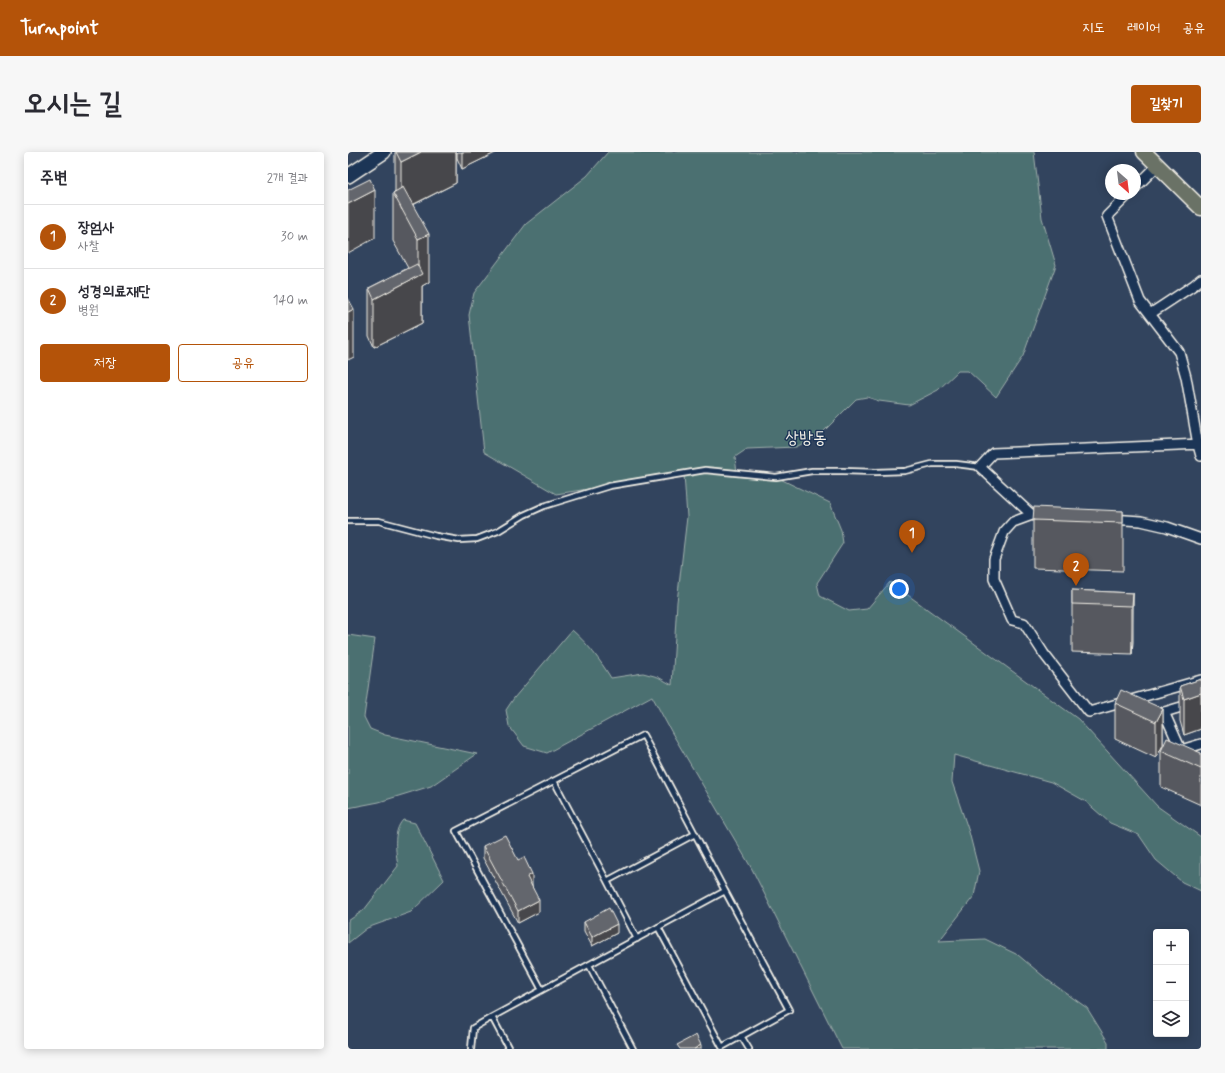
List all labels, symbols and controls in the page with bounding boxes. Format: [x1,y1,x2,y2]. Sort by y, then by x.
text: Turnpoint [20,16,99,41]
text: 지도 [1082,19,1105,37]
text: 레이어 [1127,19,1160,37]
text: 공유 [1182,19,1205,37]
button: 길찾기 [1131,85,1201,123]
text: 오시는 길 [24,86,122,123]
north arrow [1105,164,1141,200]
text: 주변 [40,167,67,189]
text: 2개 결과 [267,170,308,187]
text: 장엄사 [78,218,114,238]
text: 1 [50,228,56,245]
text: 30 m [281,228,308,245]
text: 사찰 [78,238,99,255]
text: 성경의료재단 [78,282,150,302]
text: 2 [50,292,56,309]
text: 140 m [273,292,308,309]
text: 병원 [78,302,99,319]
button: 저장 [40,344,170,382]
button: 공유 [178,344,308,382]
district label: 상방동 [785,427,827,449]
pin: 1 [899,520,925,553]
pin: 2 [1063,553,1089,586]
your location [889,579,909,599]
map controls [1153,929,1189,1037]
button: + [1153,929,1189,965]
button: − [1153,965,1189,1001]
button: layers [1153,1001,1189,1037]

